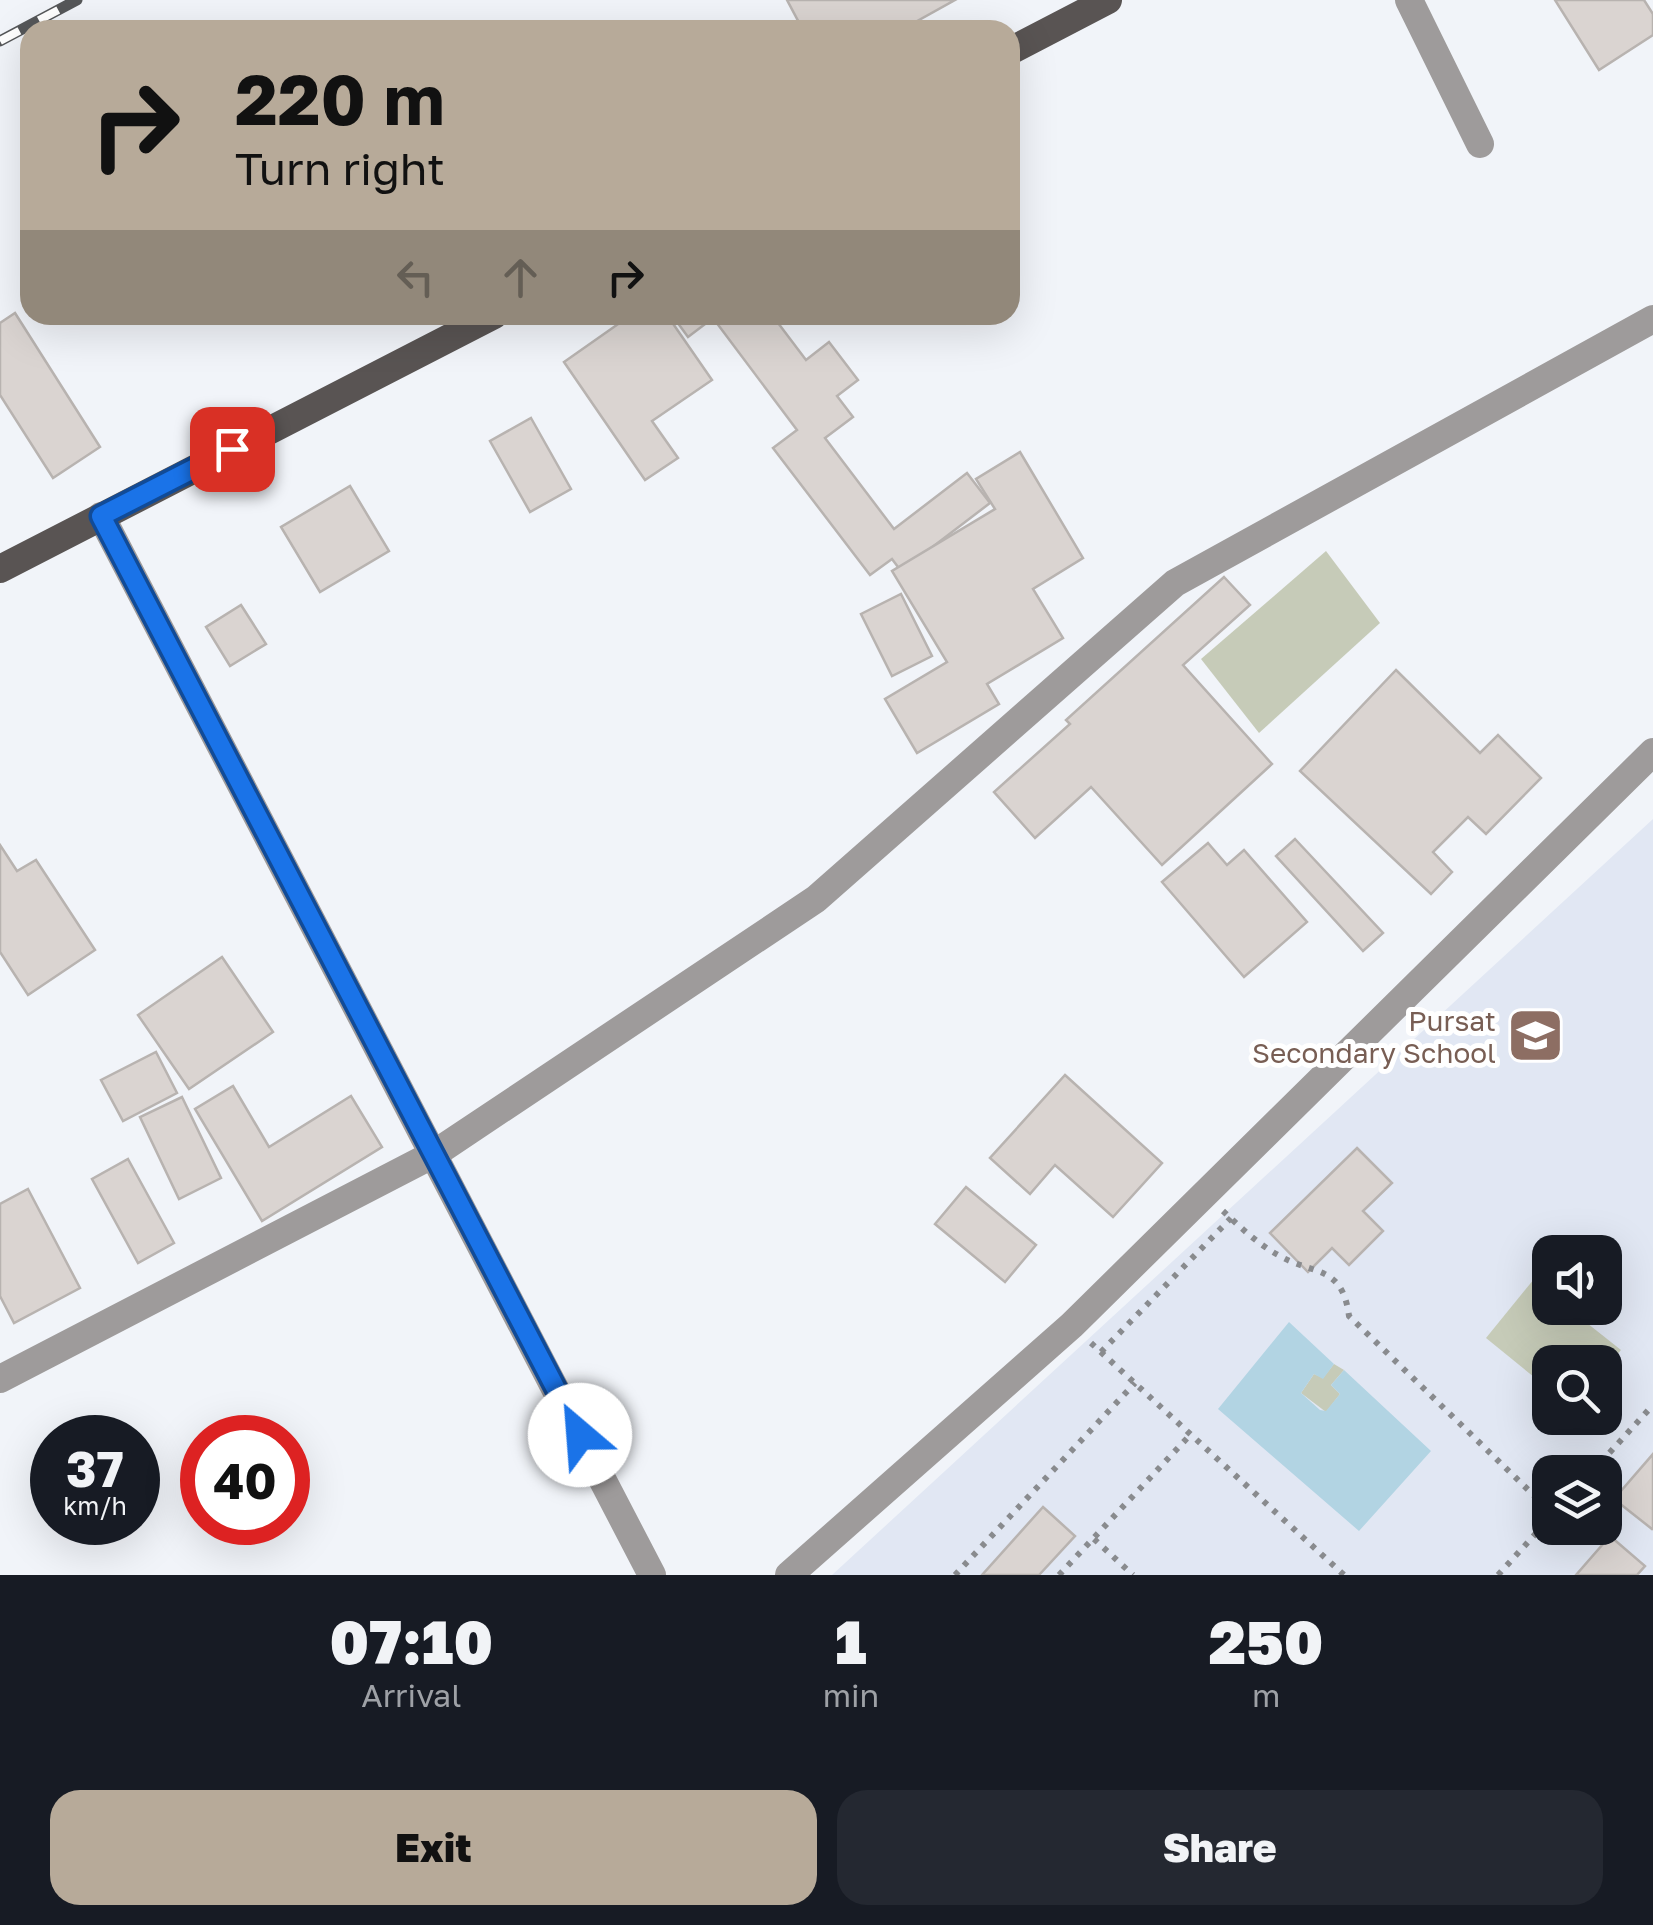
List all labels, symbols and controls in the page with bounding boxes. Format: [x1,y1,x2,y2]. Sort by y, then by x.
text: 220 m [235,56,445,140]
icon: right [70,60,200,190]
text: Turn right [235,141,445,195]
icon: left [388,250,443,305]
icon: ahead [493,250,548,305]
icon: right [598,250,653,305]
pin [190,407,275,492]
icon: arrive [205,422,260,477]
place label: Pursat Secondary School [1252,1004,1496,1069]
school or university icon: Pursat Secondary School [1505,1006,1565,1066]
map controls [1532,1235,1622,1545]
button: sound [1532,1235,1622,1325]
button: search [1532,1345,1622,1435]
position arrow [528,1383,632,1487]
speed limit sign: 40 [180,1415,310,1545]
text: 37 [66,1438,124,1498]
button: layers [1532,1455,1622,1545]
text: km/h [63,1490,127,1521]
text: 07:10 [330,1605,493,1677]
text: 1 [835,1605,867,1677]
text: 250 [1209,1605,1323,1677]
text: Arrival [361,1676,461,1714]
text: min [823,1676,879,1714]
text: m [1252,1676,1280,1714]
button: Exit [50,1790,817,1905]
button: Share [837,1790,1603,1905]

